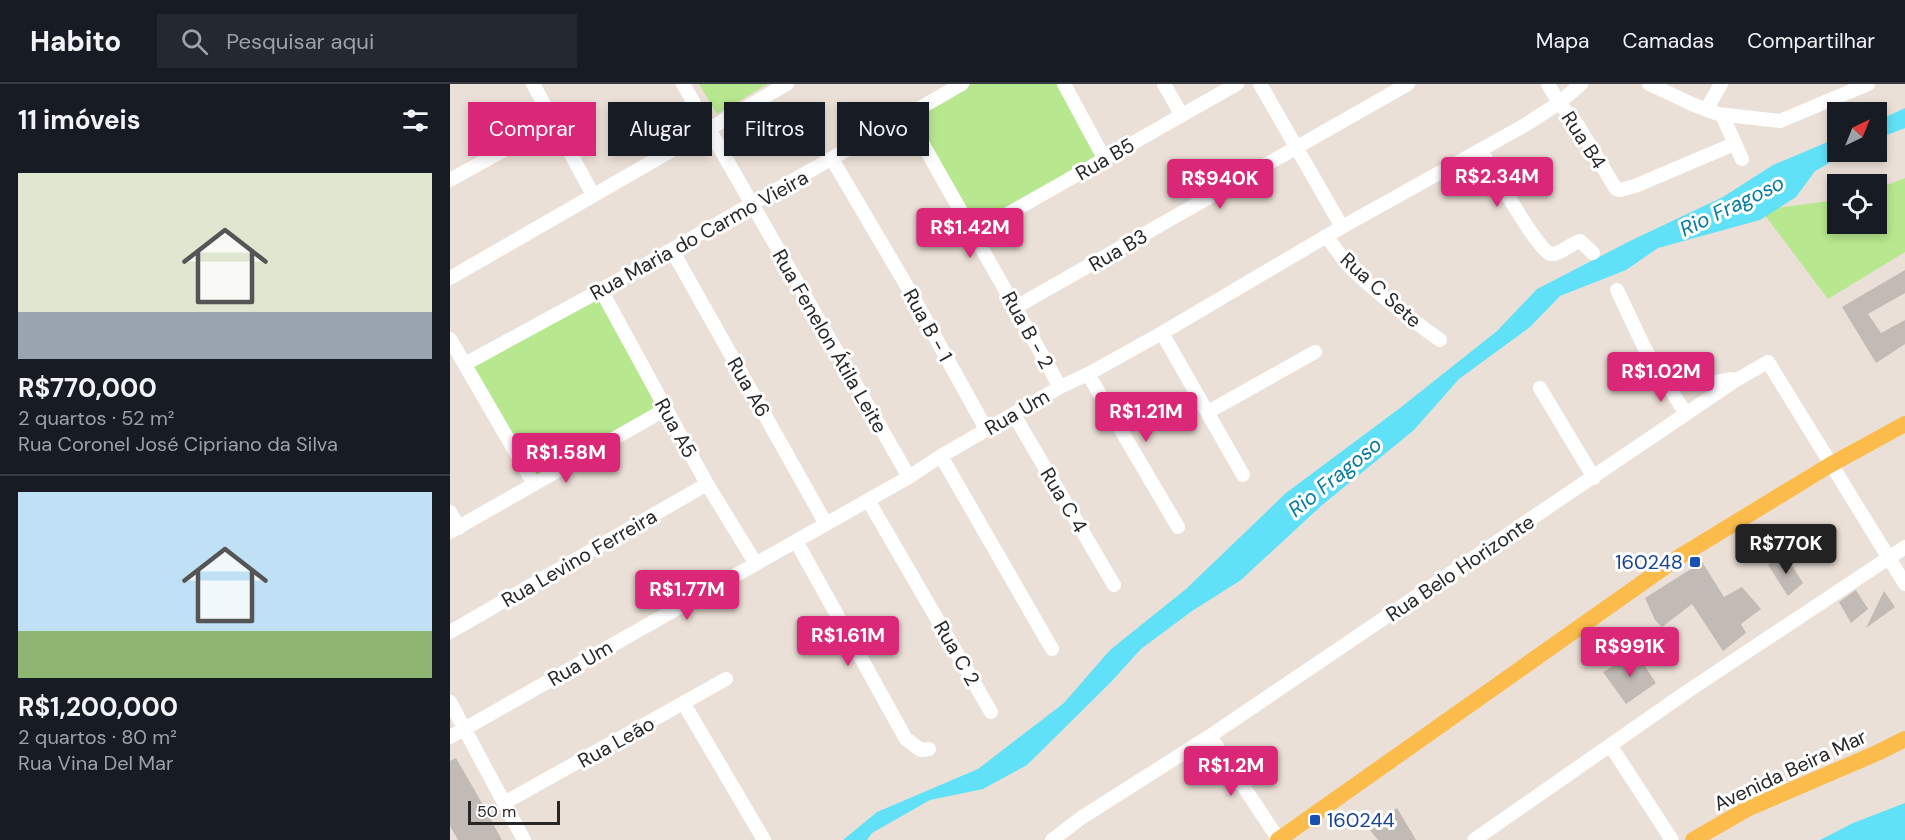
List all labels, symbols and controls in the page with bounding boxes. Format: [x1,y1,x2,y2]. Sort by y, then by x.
search box [157,14,577,68]
text: Habito [30,23,121,60]
icon: search [178,25,211,58]
text: Pesquisar aqui [226,27,374,56]
text: Mapa [1536,27,1589,55]
text: Camadas [1622,27,1714,55]
text: Compartilhar [1747,27,1875,55]
chip: Comprar [468,102,596,156]
chip: Alugar [608,102,712,156]
chip: Filtros [724,102,825,156]
chip: Novo [837,102,929,156]
north arrow [1827,102,1887,162]
map controls [1827,102,1887,234]
text: 11 imóveis [18,103,141,137]
icon: filters [399,104,432,137]
street label: Rua B4 [1556,106,1612,174]
street label: Rua B5 [1071,132,1139,186]
pin: R$2.34M [1442,157,1552,208]
pin: R$940K [1171,159,1269,210]
text: R$2.34M [1455,163,1539,189]
street label: Rua Maria do Carmo Vieira [585,164,813,306]
text: R$940K [1181,165,1259,191]
water label: Rio Fragoso [1675,169,1789,243]
button: locate [1827,174,1887,234]
pin: R$1.42M [915,208,1025,259]
icon: home [171,212,279,320]
text: R$1.42M [930,214,1010,240]
street label: Rua B3 [1084,223,1152,277]
street label: Rua Fenelon Átila Leite [767,244,893,438]
street label: Rua C Sete [1335,247,1427,333]
street label: Rua B - 1 [897,284,959,366]
street label: Rua B - 2 [996,287,1060,373]
street label: Rua A6 [722,352,776,422]
pin: R$1.02M [1606,352,1716,403]
text: R$1.02M [1621,358,1701,384]
text: R$770,000 [18,371,157,405]
street label: Rua Um [980,383,1054,441]
pin: R$1.21M [1091,392,1201,443]
street label: Rua A5 [649,394,703,462]
text: R$1.21M [1109,398,1183,424]
text: 2 quartos · 52 m² [18,405,174,431]
text: Rua Coronel José Cipriano da Silva [18,431,338,457]
water label: Rio Fragoso [1282,431,1388,523]
pin: R$1.58M [511,433,621,484]
text: R$1.58M [526,439,606,465]
street label: Rua C 4 [1034,463,1094,537]
street label: Rua Levino Ferreira [497,503,661,613]
street label: Rua Belo Horizonte [1381,509,1539,627]
pin: R$770K [1737,524,1835,575]
text: R$770K [1749,530,1823,556]
icon: home [171,531,279,639]
place label: 160248 [1615,549,1683,575]
marker: 160248 [1688,555,1702,569]
pin: R$1.77M [632,570,742,621]
text: R$1.77M [649,576,725,602]
pin: R$1.61M [793,616,903,667]
street label: Rua C 2 [928,616,986,690]
text: R$1.61M [811,622,885,648]
pin: R$991K [1581,627,1679,678]
text: R$991K [1595,633,1665,659]
street label: Rua Um [543,634,617,692]
text: R$1,200,000 [18,690,178,724]
street label: Rua Leão [573,710,659,774]
street label: Avenida Beira Mar [1709,723,1871,817]
text: 2 quartos · 80 m² [18,724,177,750]
pin: R$1.2M [1182,746,1280,797]
text: Rua Vina Del Mar [18,750,173,776]
text: R$1.2M [1198,752,1264,778]
scale bar [468,798,560,826]
text: 50 m [477,801,516,822]
place label: 160244 [1327,807,1395,833]
marker: 160244 [1308,813,1322,827]

